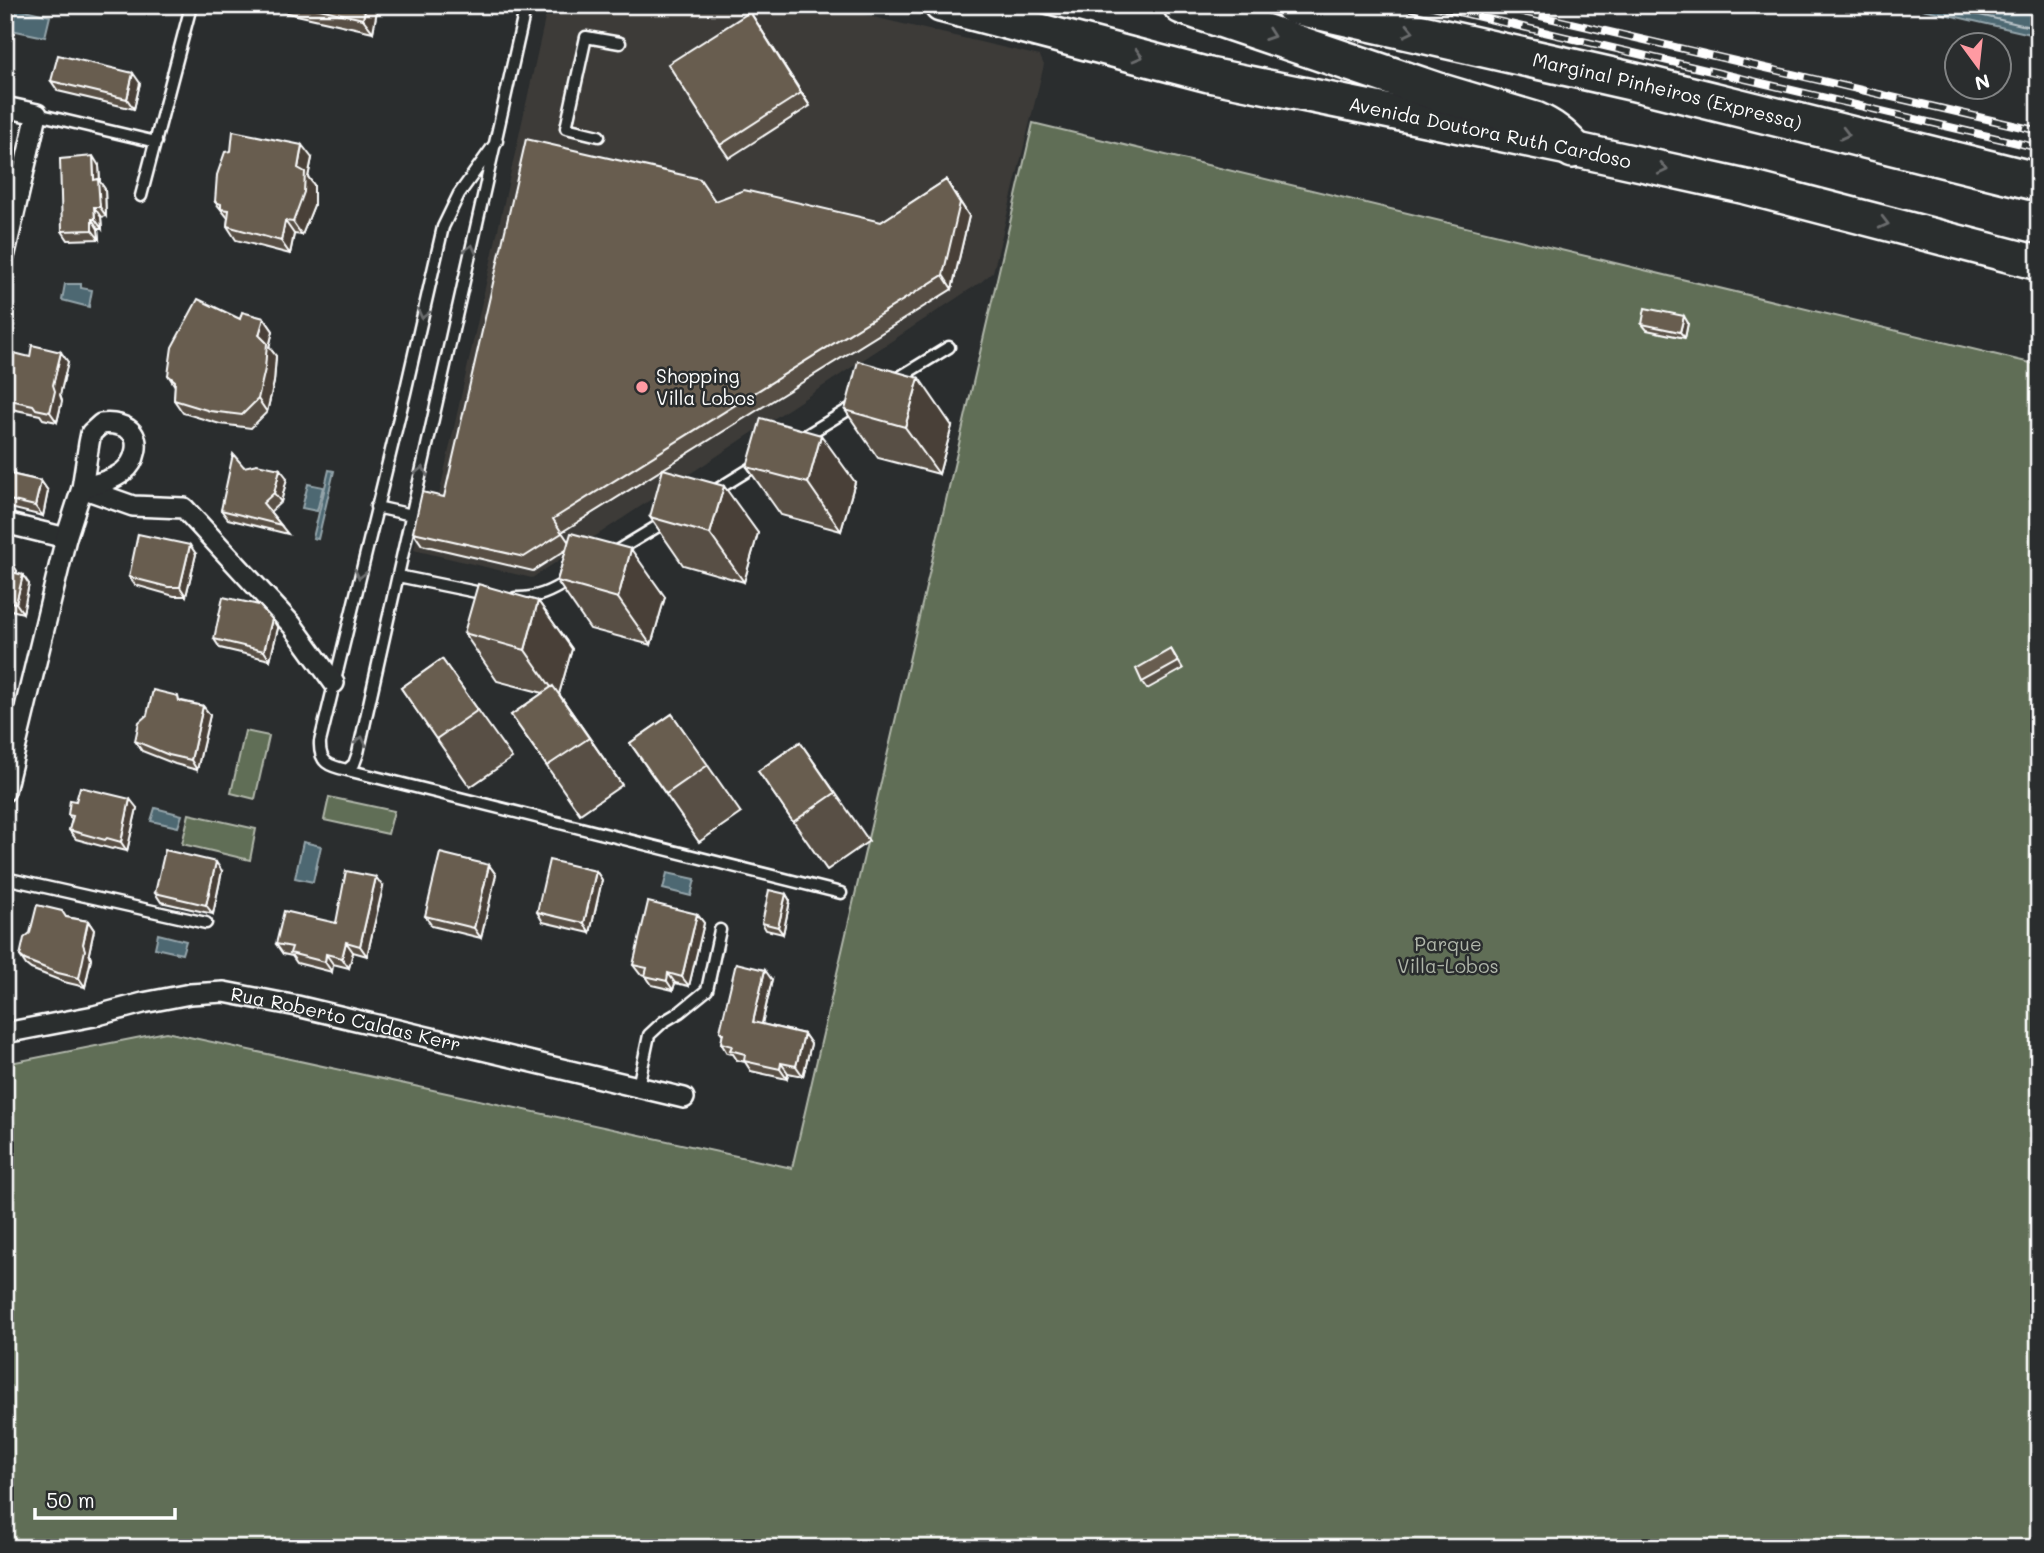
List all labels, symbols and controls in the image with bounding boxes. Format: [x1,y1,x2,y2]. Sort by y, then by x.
one-way arrow [1403,23,1415,37]
one-way arrow [1263,27,1276,41]
north arrow [1942,32,2012,102]
street label: Marginal Pinheiros (Expressa) [1530,46,1804,135]
one-way arrow [1132,48,1144,62]
text: N [1972,69,1993,97]
street label: Avenida Doutora Ruth Cardoso [1347,91,1634,173]
one-way arrow [1839,125,1851,140]
one-way arrow [1657,161,1669,175]
one-way arrow [1878,215,1890,229]
one-way arrow [463,243,478,255]
one-way arrow [417,308,432,320]
place label: Shopping Villa Lobos [656,363,755,410]
marker: Shopping Villa Lobos [634,379,650,395]
one-way arrow [413,465,428,477]
one-way arrow [354,568,368,580]
one-way arrow [353,735,367,747]
park label: Parque Villa-Lobos [1397,931,1499,978]
street label: Rua Roberto Caldas Kerr [229,981,463,1057]
scale bar [35,1476,175,1520]
text: 50 m [46,1486,95,1513]

